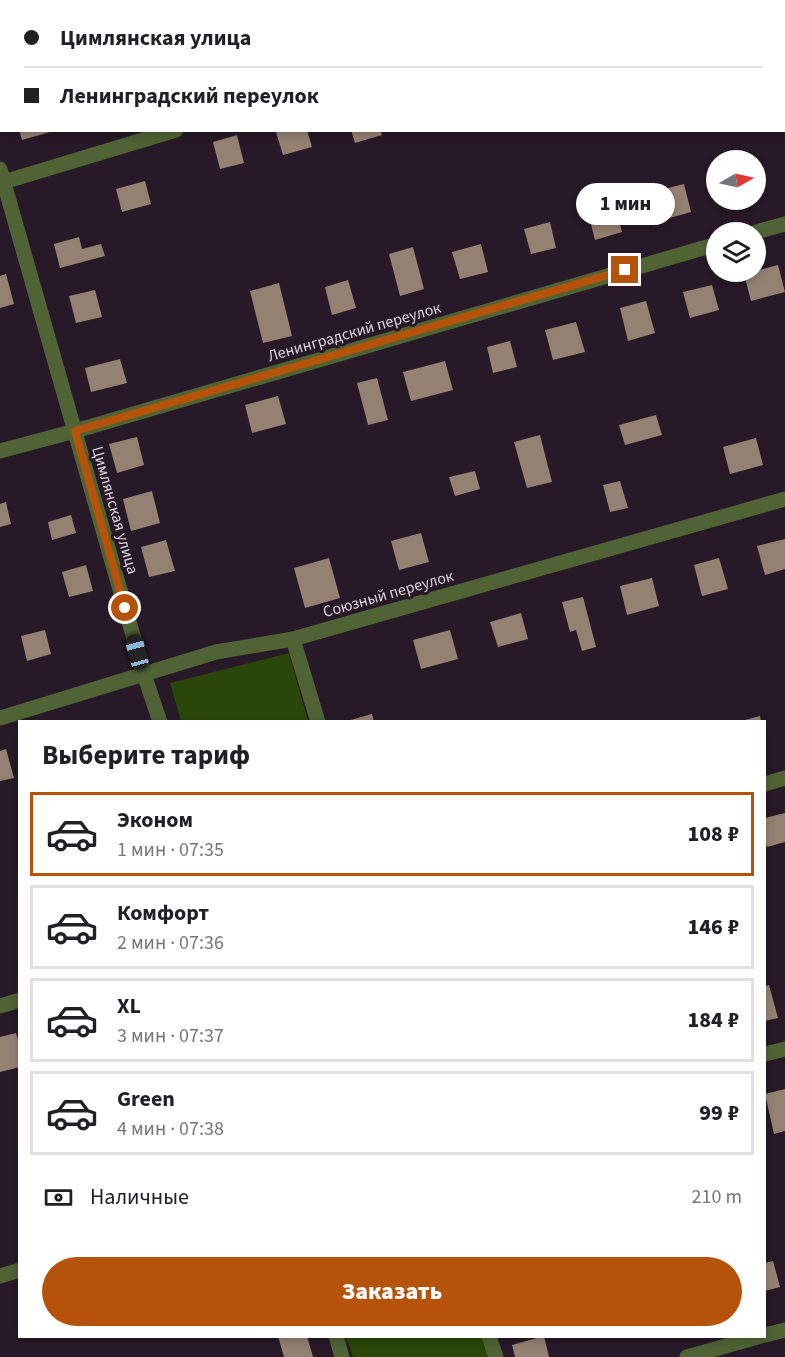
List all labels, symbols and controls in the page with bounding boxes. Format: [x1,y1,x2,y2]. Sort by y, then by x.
text: Цимлянская улица [60,22,251,54]
text: Ленинградский переулок [60,80,319,112]
north arrow [706,150,766,210]
map controls [706,150,766,282]
callout: 1 мин [576,183,674,225]
text: 1 мин [600,190,651,218]
button: layers [706,222,766,282]
route end [611,256,638,283]
street label: Ленинградский переулок [265,297,444,367]
street label: Цимлянская улица [86,444,144,577]
street label: Союзный переулок [320,565,456,623]
route start [111,594,138,621]
car [124,632,150,672]
text: Выберите тариф [42,736,250,775]
text: Эконом [117,804,193,836]
icon: car [45,807,99,861]
text: 108 ₽ [688,818,739,850]
text: 1 мин · 07:35 [117,836,224,864]
text: Комфорт [117,897,209,929]
icon: car [45,900,99,954]
text: 146 ₽ [688,911,739,943]
text: 2 мин · 07:36 [117,929,224,957]
text: XL [117,990,141,1022]
icon: car [45,993,99,1047]
text: 184 ₽ [688,1004,739,1036]
text: 3 мин · 07:37 [117,1022,224,1050]
text: Green [117,1083,175,1115]
icon: car [45,1086,99,1140]
text: 99 ₽ [699,1097,739,1129]
text: 4 мин · 07:38 [117,1115,224,1143]
icon: cash [42,1181,75,1214]
text: Наличные [90,1181,189,1213]
text: 210 m [692,1183,742,1211]
button: Заказать [42,1257,742,1326]

